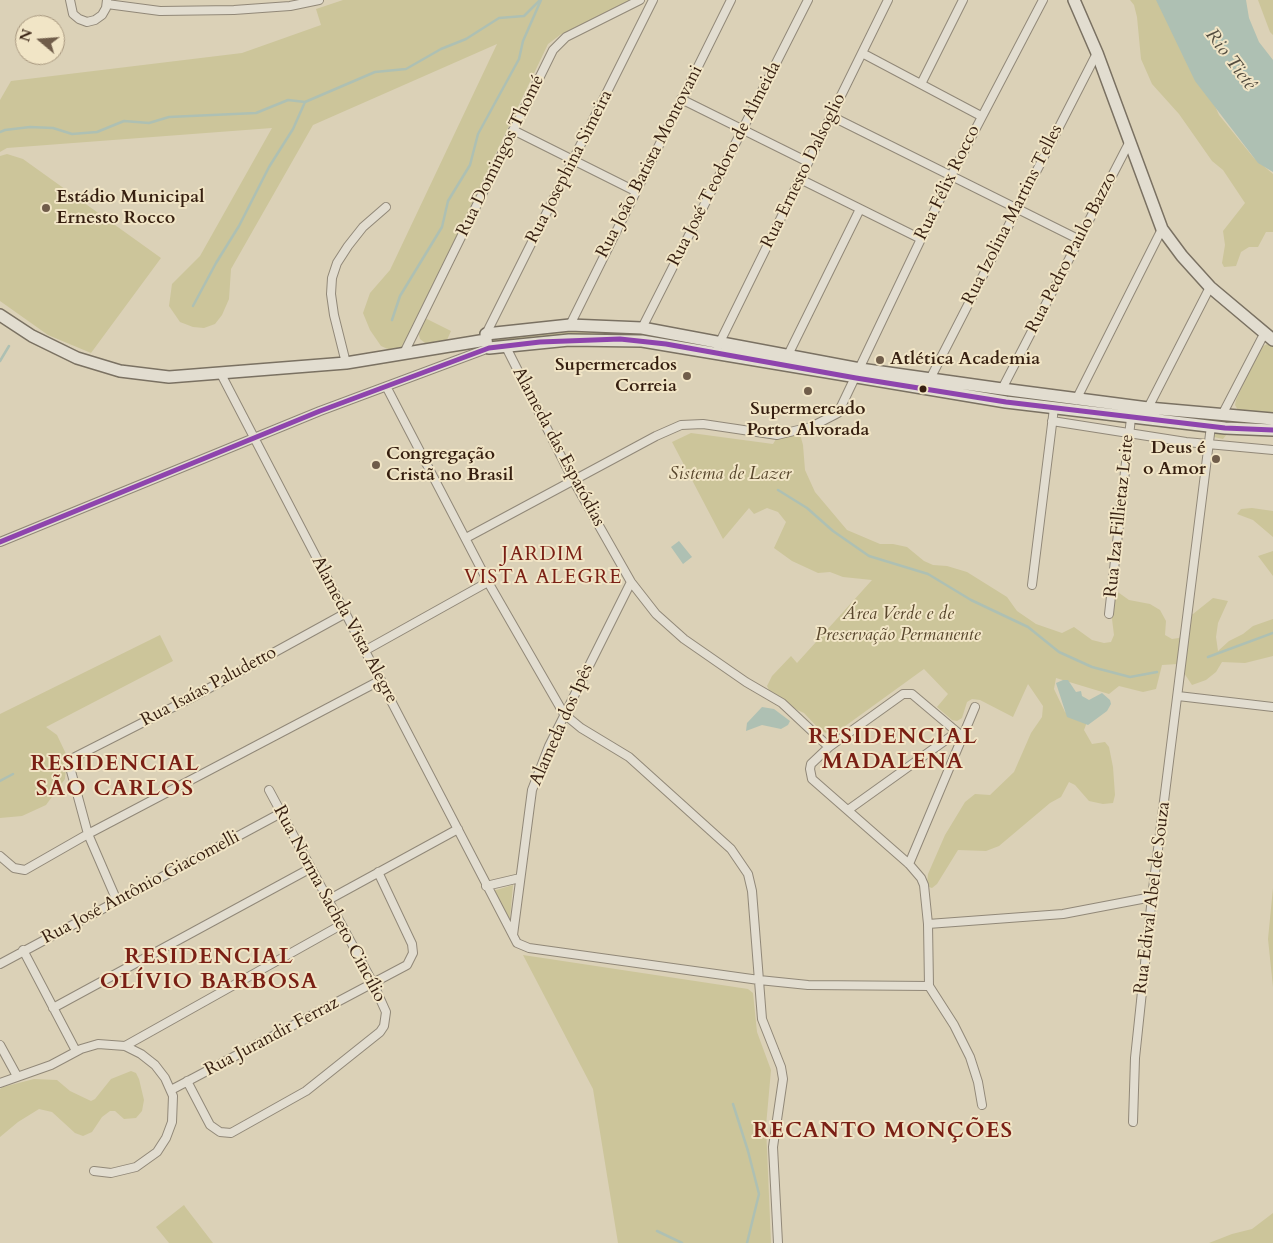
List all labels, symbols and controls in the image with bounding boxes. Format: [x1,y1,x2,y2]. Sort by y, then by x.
north arrow [15,15,65,65]
water label: Rio Tietê [1200,25,1260,95]
text: N [15,27,37,44]
street label: Rua José Teodoro de Almeida [664,58,786,270]
street label: Rua João Batista Montovani [592,62,708,262]
street label: Rua Domingos Thomé [453,72,549,240]
street label: Rua Josephina Simeira [522,87,618,247]
street label: Rua Ernesto Dalsoglio [757,90,851,252]
street label: Rua Izolina Martins Telles [958,121,1068,309]
street label: Rua Félix Rocco [911,122,985,244]
street label: Rua Pedro Paulo Bazzo [1022,169,1122,337]
place label: Estádio Municipal Ernesto Rocco [56,187,204,230]
marker: Estádio Municipal Ernesto Rocco [40,202,52,214]
place label: Atlética Academia [890,349,1040,371]
marker: Atlética Academia [874,354,886,366]
place label: Supermercados Correia [555,355,677,398]
street label: Alameda das Espatódias [507,364,609,530]
marker: Supermercados Correia [681,370,693,382]
unlabelled marker [918,384,928,394]
marker: Supermercado Porto Alvorada [802,385,814,397]
place label: Supermercado Porto Alvorada [747,399,869,442]
street label: Rua Iza Fillietaz Leite [1101,433,1139,599]
place label: Deus é o Amor [1143,438,1206,480]
place label: Congregação Cristã no Brasil [386,444,513,486]
marker: Deus é o Amor [1210,453,1222,465]
marker: Congregação Cristã no Brasil [370,459,382,471]
park label: Sistema de Lazer [669,464,791,486]
district label: JARDIM VISTA ALEGRE [462,543,624,590]
street label: Alameda Vista Alegre [306,553,402,707]
park label: Área Verde e de Preservação Permanente [815,604,981,646]
street label: Rua Isaías Paludetto [138,642,280,732]
street label: Alameda dos Ipês [526,661,598,789]
district label: RESIDENCIAL MADALENA [807,725,979,776]
district label: RESIDENCIAL SÃO CARLOS [29,752,201,804]
street label: Rua Edival Abel de Souza [1130,800,1176,996]
street label: Rua Norma Sacheto Cincílio [268,802,390,1006]
street label: Rua José Antônio Giacomelli [38,827,244,949]
district label: RESIDENCIAL OLÍVIO BARBOSA [98,945,320,996]
street label: Rua Jurandir Ferraz [201,993,343,1081]
district label: RECANTO MONÇÕES [751,1119,1015,1145]

